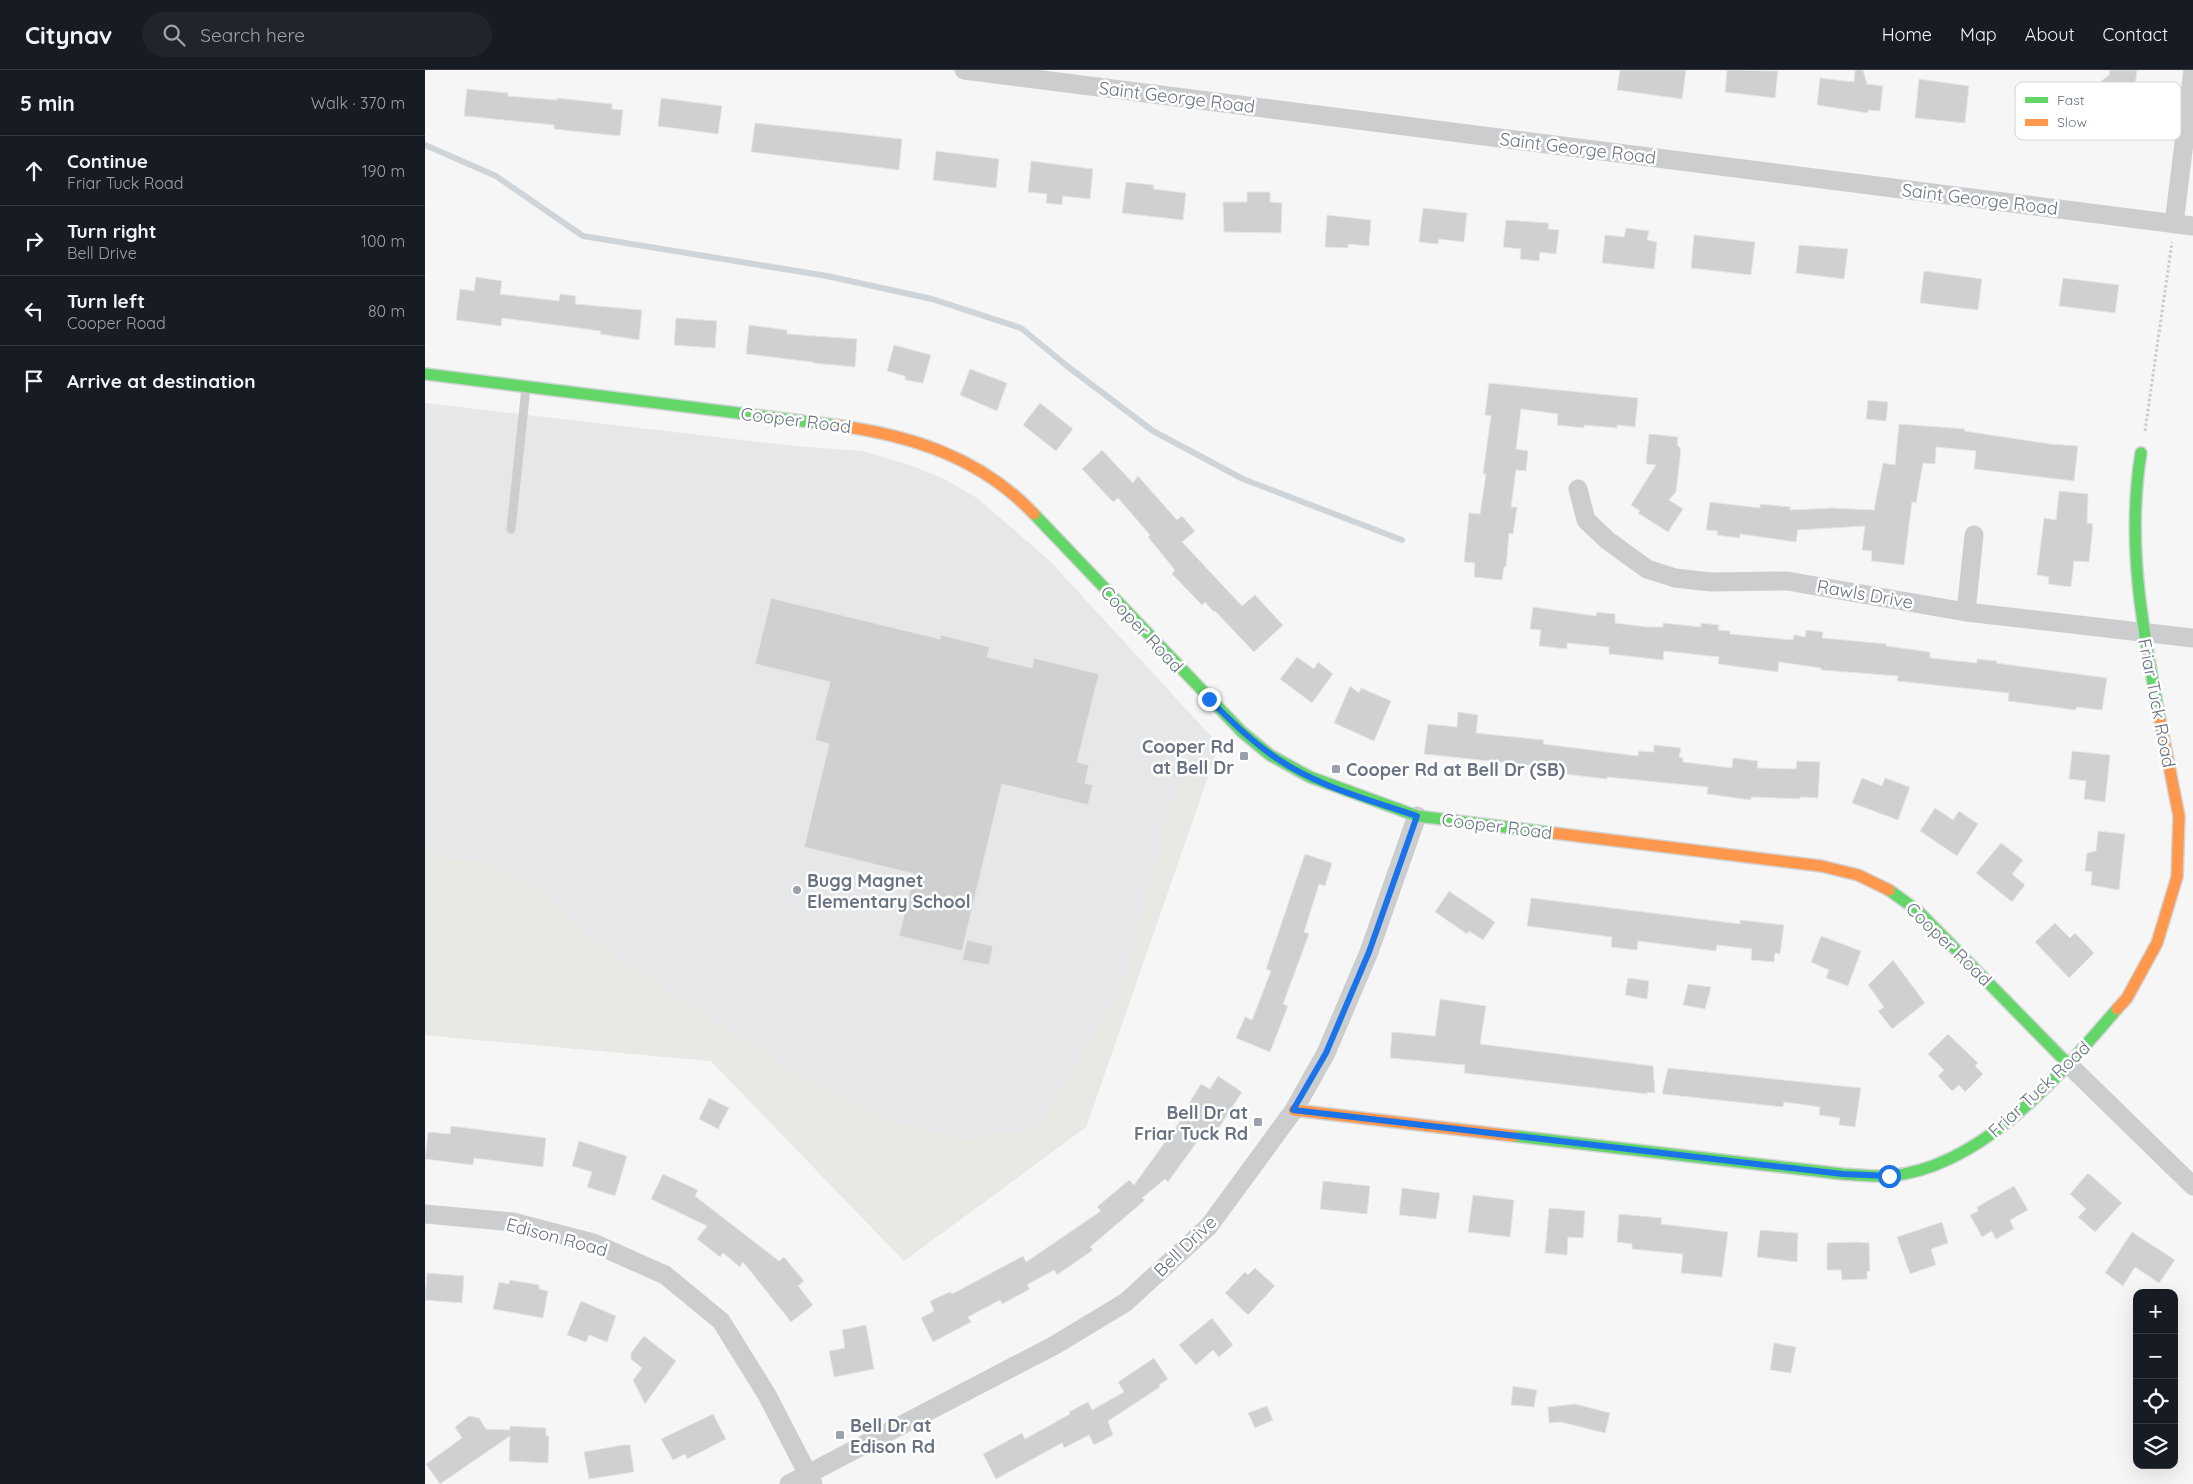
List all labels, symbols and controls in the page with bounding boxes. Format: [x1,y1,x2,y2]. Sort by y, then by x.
search box [142,12,492,57]
text: Citynav [25,20,112,50]
icon: search [160,21,188,49]
text: Search here [200,23,305,47]
text: Home [1882,23,1932,46]
text: Map [1960,23,1997,46]
text: About [2025,23,2075,46]
text: Contact [2103,23,2168,46]
street label: Saint George Road [1098,76,1256,118]
legend [2015,82,2181,140]
text: 5 min [20,90,75,116]
text: Fast [2057,91,2085,109]
text: Walk · 370 m [311,93,405,113]
text: Slow [2057,113,2087,131]
street label: Saint George Road [1499,127,1657,169]
text: Continue [67,149,148,173]
icon: ahead [20,157,48,185]
text: 190 m [362,161,405,181]
text: Friar Tuck Road [67,173,183,193]
street label: Saint George Road [1901,178,2059,220]
text: Turn right [67,219,156,243]
icon: right [20,227,48,255]
text: 100 m [361,231,405,251]
text: Bell Drive [67,243,137,263]
text: Turn left [67,289,145,313]
icon: left [20,297,48,325]
text: 80 m [368,301,405,321]
text: Cooper Road [67,313,166,333]
icon: arrive [20,367,48,395]
text: Arrive at destination [67,369,256,393]
street label: Cooper Road [739,402,853,438]
street label: Rawls Drive [1815,574,1915,614]
street label: Cooper Road [1096,581,1188,677]
street label: Friar Tuck Road [2133,636,2181,770]
route end [1198,688,1221,711]
place label: Cooper Rd at Bell Dr [1142,735,1234,779]
marker: Cooper Rd at Bell Dr [1238,750,1250,762]
place label: Cooper Rd at Bell Dr (SB) [1346,758,1565,781]
marker: Cooper Rd at Bell Dr (SB) [1330,763,1342,775]
street label: Cooper Road [1440,808,1554,844]
place label: Bugg Magnet Elementary School [807,869,971,913]
marker: Bugg Magnet Elementary School [791,884,803,896]
street label: Cooper Road [1901,897,1997,991]
street label: Friar Tuck Road [1983,1036,2095,1142]
place label: Bell Dr at Friar Tuck Rd [1134,1101,1248,1145]
marker: Bell Dr at Friar Tuck Rd [1252,1116,1264,1128]
route start [1878,1165,1901,1188]
street label: Bell Drive [1149,1211,1221,1281]
street label: Edison Road [504,1212,610,1262]
map controls [2133,1289,2178,1469]
button: + [2133,1289,2178,1334]
button: − [2133,1334,2178,1379]
button: locate [2133,1379,2178,1424]
place label: Bell Dr at Edison Rd [850,1414,935,1458]
button: layers [2133,1424,2178,1469]
marker: Bell Dr at Edison Rd [834,1429,846,1441]

